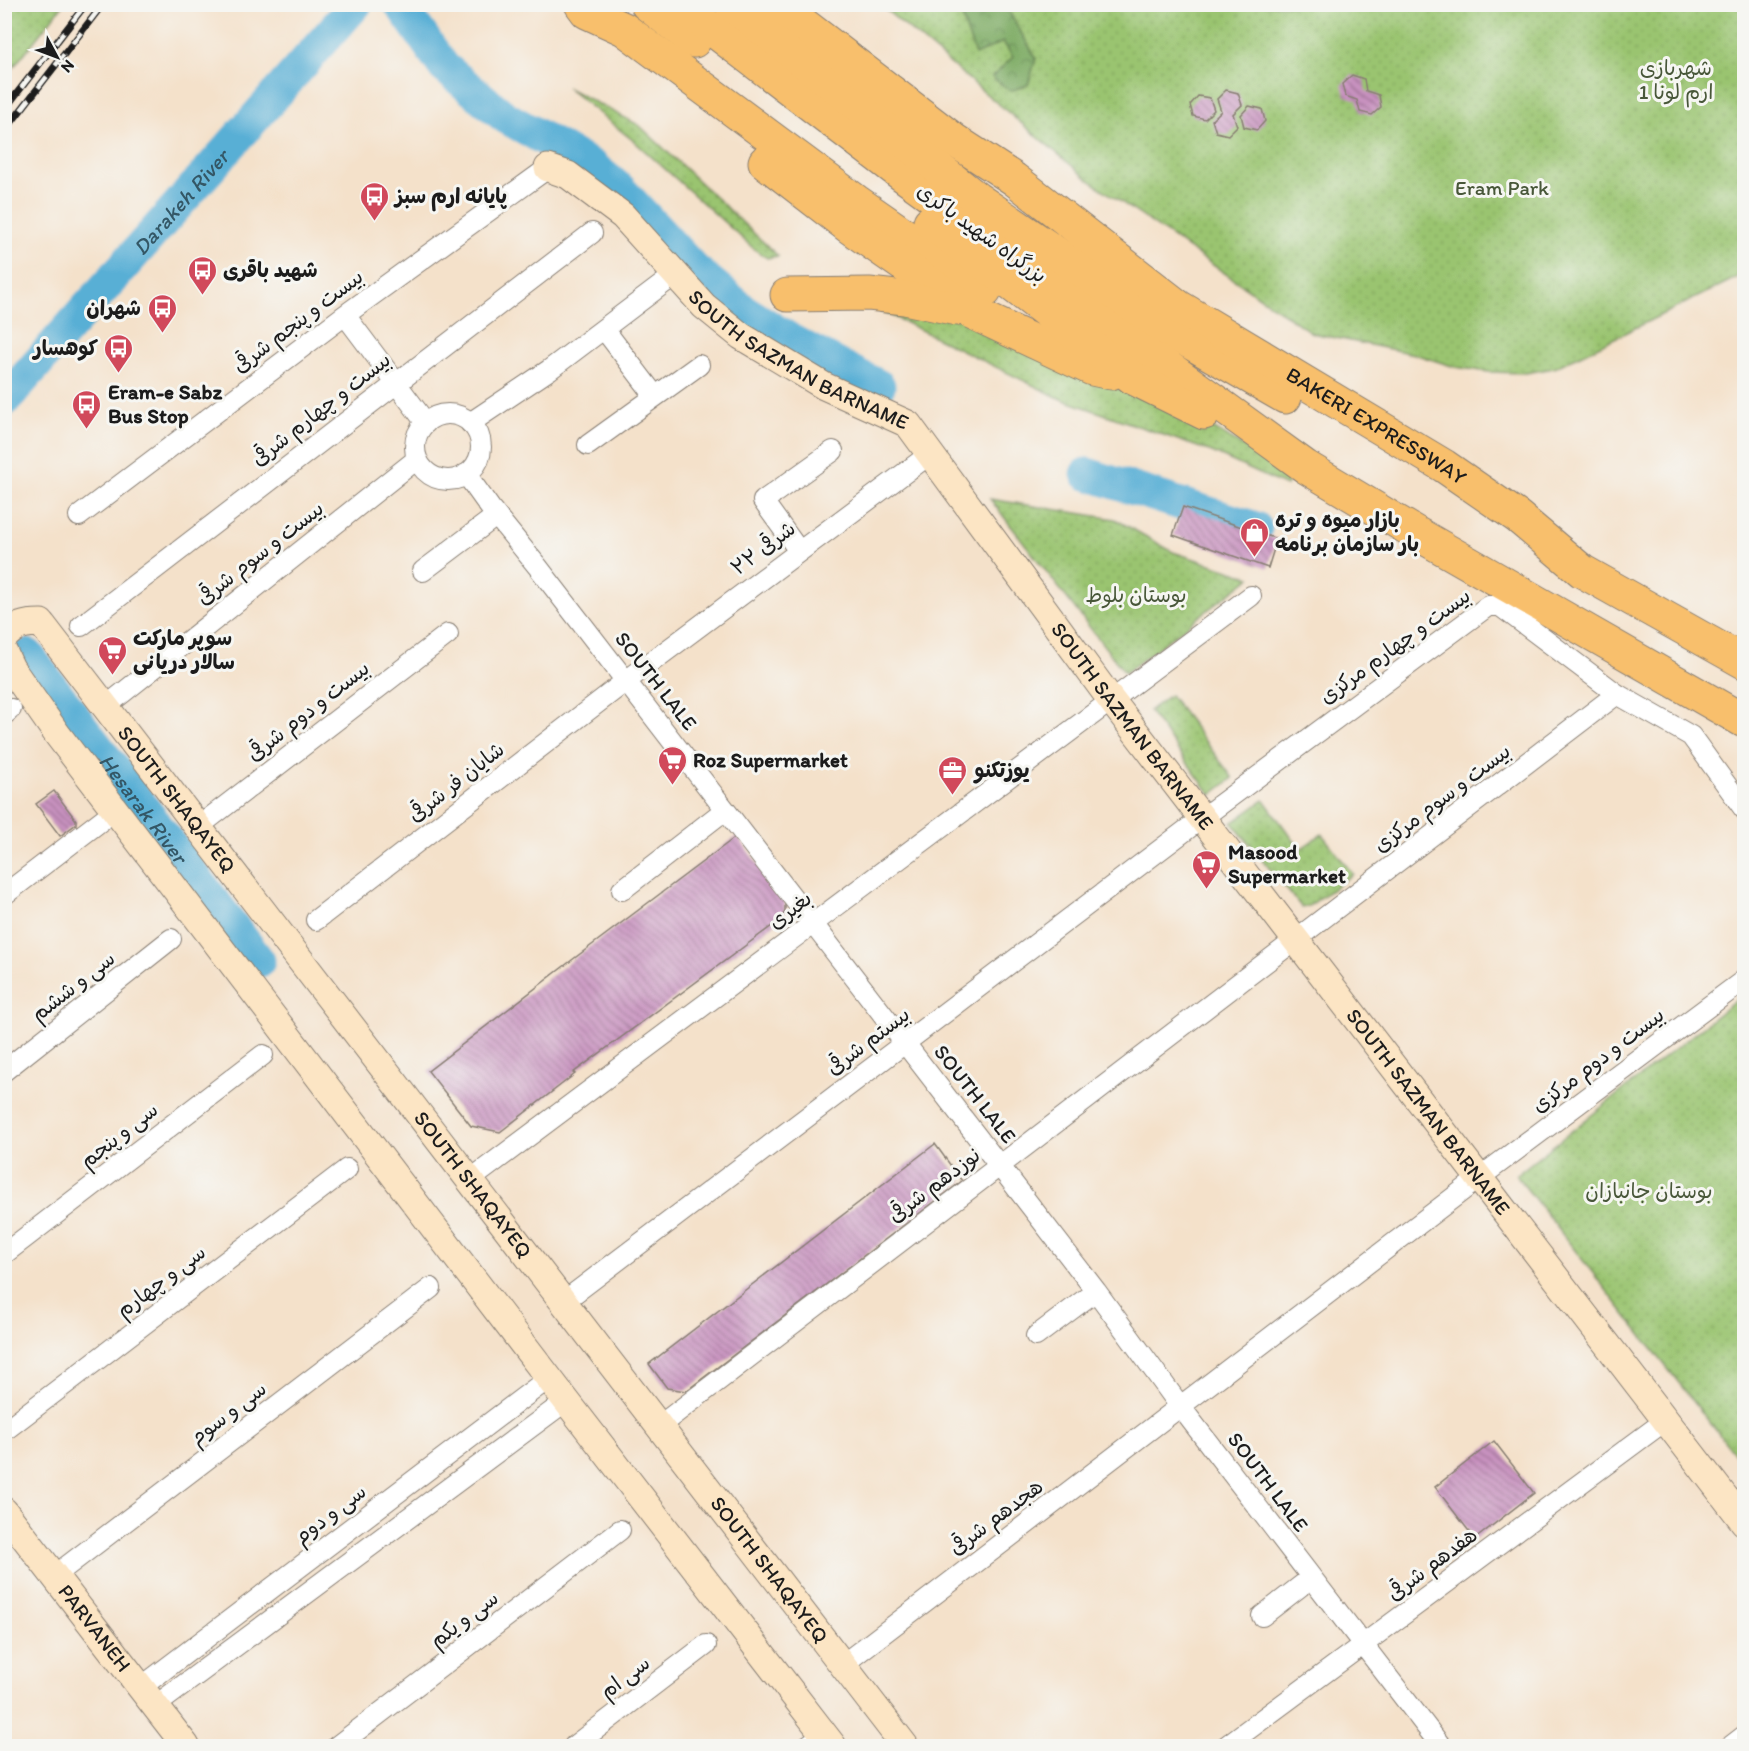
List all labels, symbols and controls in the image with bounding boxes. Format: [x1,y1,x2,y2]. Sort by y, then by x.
north arrow [27,27,87,87]
park label: شهربازی ارم لونا 1 [1639,55,1713,108]
text: N [57,56,79,77]
water label: Darakeh River [127,142,237,261]
park label: Eram Park [1455,175,1549,200]
street label: بزرگراه شهید باکری [912,177,1052,289]
bus stop icon: پایانه ارم سبز [358,180,390,222]
place label: پایانه ارم سبز [393,183,507,212]
bus stop icon: شهید باقری [186,254,218,296]
place label: شهید باقری [223,257,318,283]
street label: بیست و پنجم شرقی [227,263,370,381]
street label: SOUTH SAZMAN BARNAME [683,284,913,435]
bus stop icon: شهران [146,292,178,334]
place label: شهران [86,295,141,320]
bus stop icon: کوهسار [103,332,135,374]
place label: کوهسار [32,335,99,361]
street label: بیست و چهارم شرقی [246,346,398,474]
street label: BAKERI EXPRESSWAY [1282,361,1472,490]
place label: Eram-e Sabz Bus Stop [108,379,222,429]
bus stop icon: Eram-e Sabz Bus Stop [71,388,103,430]
street label: بیست و سوم شرقی [191,495,331,613]
place label: بازار میوه و تره بار سازمان برنامه [1275,507,1419,557]
street label: ۲۲ شرقی [725,515,800,580]
shop icon: بازار میوه و تره بار سازمان برنامه [1238,516,1270,558]
park label: بوستان بلوط [1085,582,1187,609]
street label: بیست و چهارم مرکزی [1314,582,1477,712]
street label: SOUTH SAZMAN BARNAME [1046,617,1219,835]
place label: سوپر مارکت سالار دریانی [133,625,235,675]
street label: SOUTH LALE [610,626,703,735]
supermarket icon: سوپر مارکت سالار دریانی [96,634,128,676]
street label: بیست و دوم شرقی [241,655,377,769]
street label: SOUTH SHAQAYEQ [113,721,241,877]
street label: شایان فر شرقی [402,736,509,827]
street label: بیست و سوم مرکزی [1368,738,1518,860]
supermarket icon: Roz Supermarket [656,744,688,786]
place label: Roz Supermarket [693,747,848,773]
water label: Hesarak River [93,748,195,871]
office icon: یوزتکنو [937,754,969,796]
place label: یوزتکنو [973,757,1030,784]
place label: Masood Supermarket [1228,839,1346,889]
supermarket icon: Masood Supermarket [1191,848,1223,890]
street label: بغیری [763,885,817,935]
street label: سی و ششم [26,945,122,1029]
street label: بیستم شرقی [821,1001,917,1083]
street label: بیست و دوم مرکزی [1527,1002,1671,1121]
street label: SOUTH SAZMAN BARNAME [1341,1003,1516,1220]
street label: SOUTH LALE [929,1039,1022,1148]
street label: سی و پنجم [75,1096,165,1176]
street label: SOUTH SHAQAYEQ [409,1106,538,1263]
street label: نوزدهم شرقی [883,1142,987,1231]
park label: بوستان جانبازان [1585,1178,1713,1204]
street label: سی و چهارم [111,1239,213,1325]
street label: سی و سوم [184,1376,274,1453]
street label: SOUTH LALE [1223,1427,1314,1536]
street label: هجدهم شرقی [944,1473,1050,1563]
street label: سی و دوم [289,1478,373,1552]
street label: SOUTH SHAQAYEQ [705,1491,834,1648]
street label: هفدهم شرقی [1382,1522,1484,1609]
street label: PARVANEH [53,1579,137,1676]
street label: سی و یکم [424,1585,505,1656]
street label: سی ام [595,1650,657,1707]

